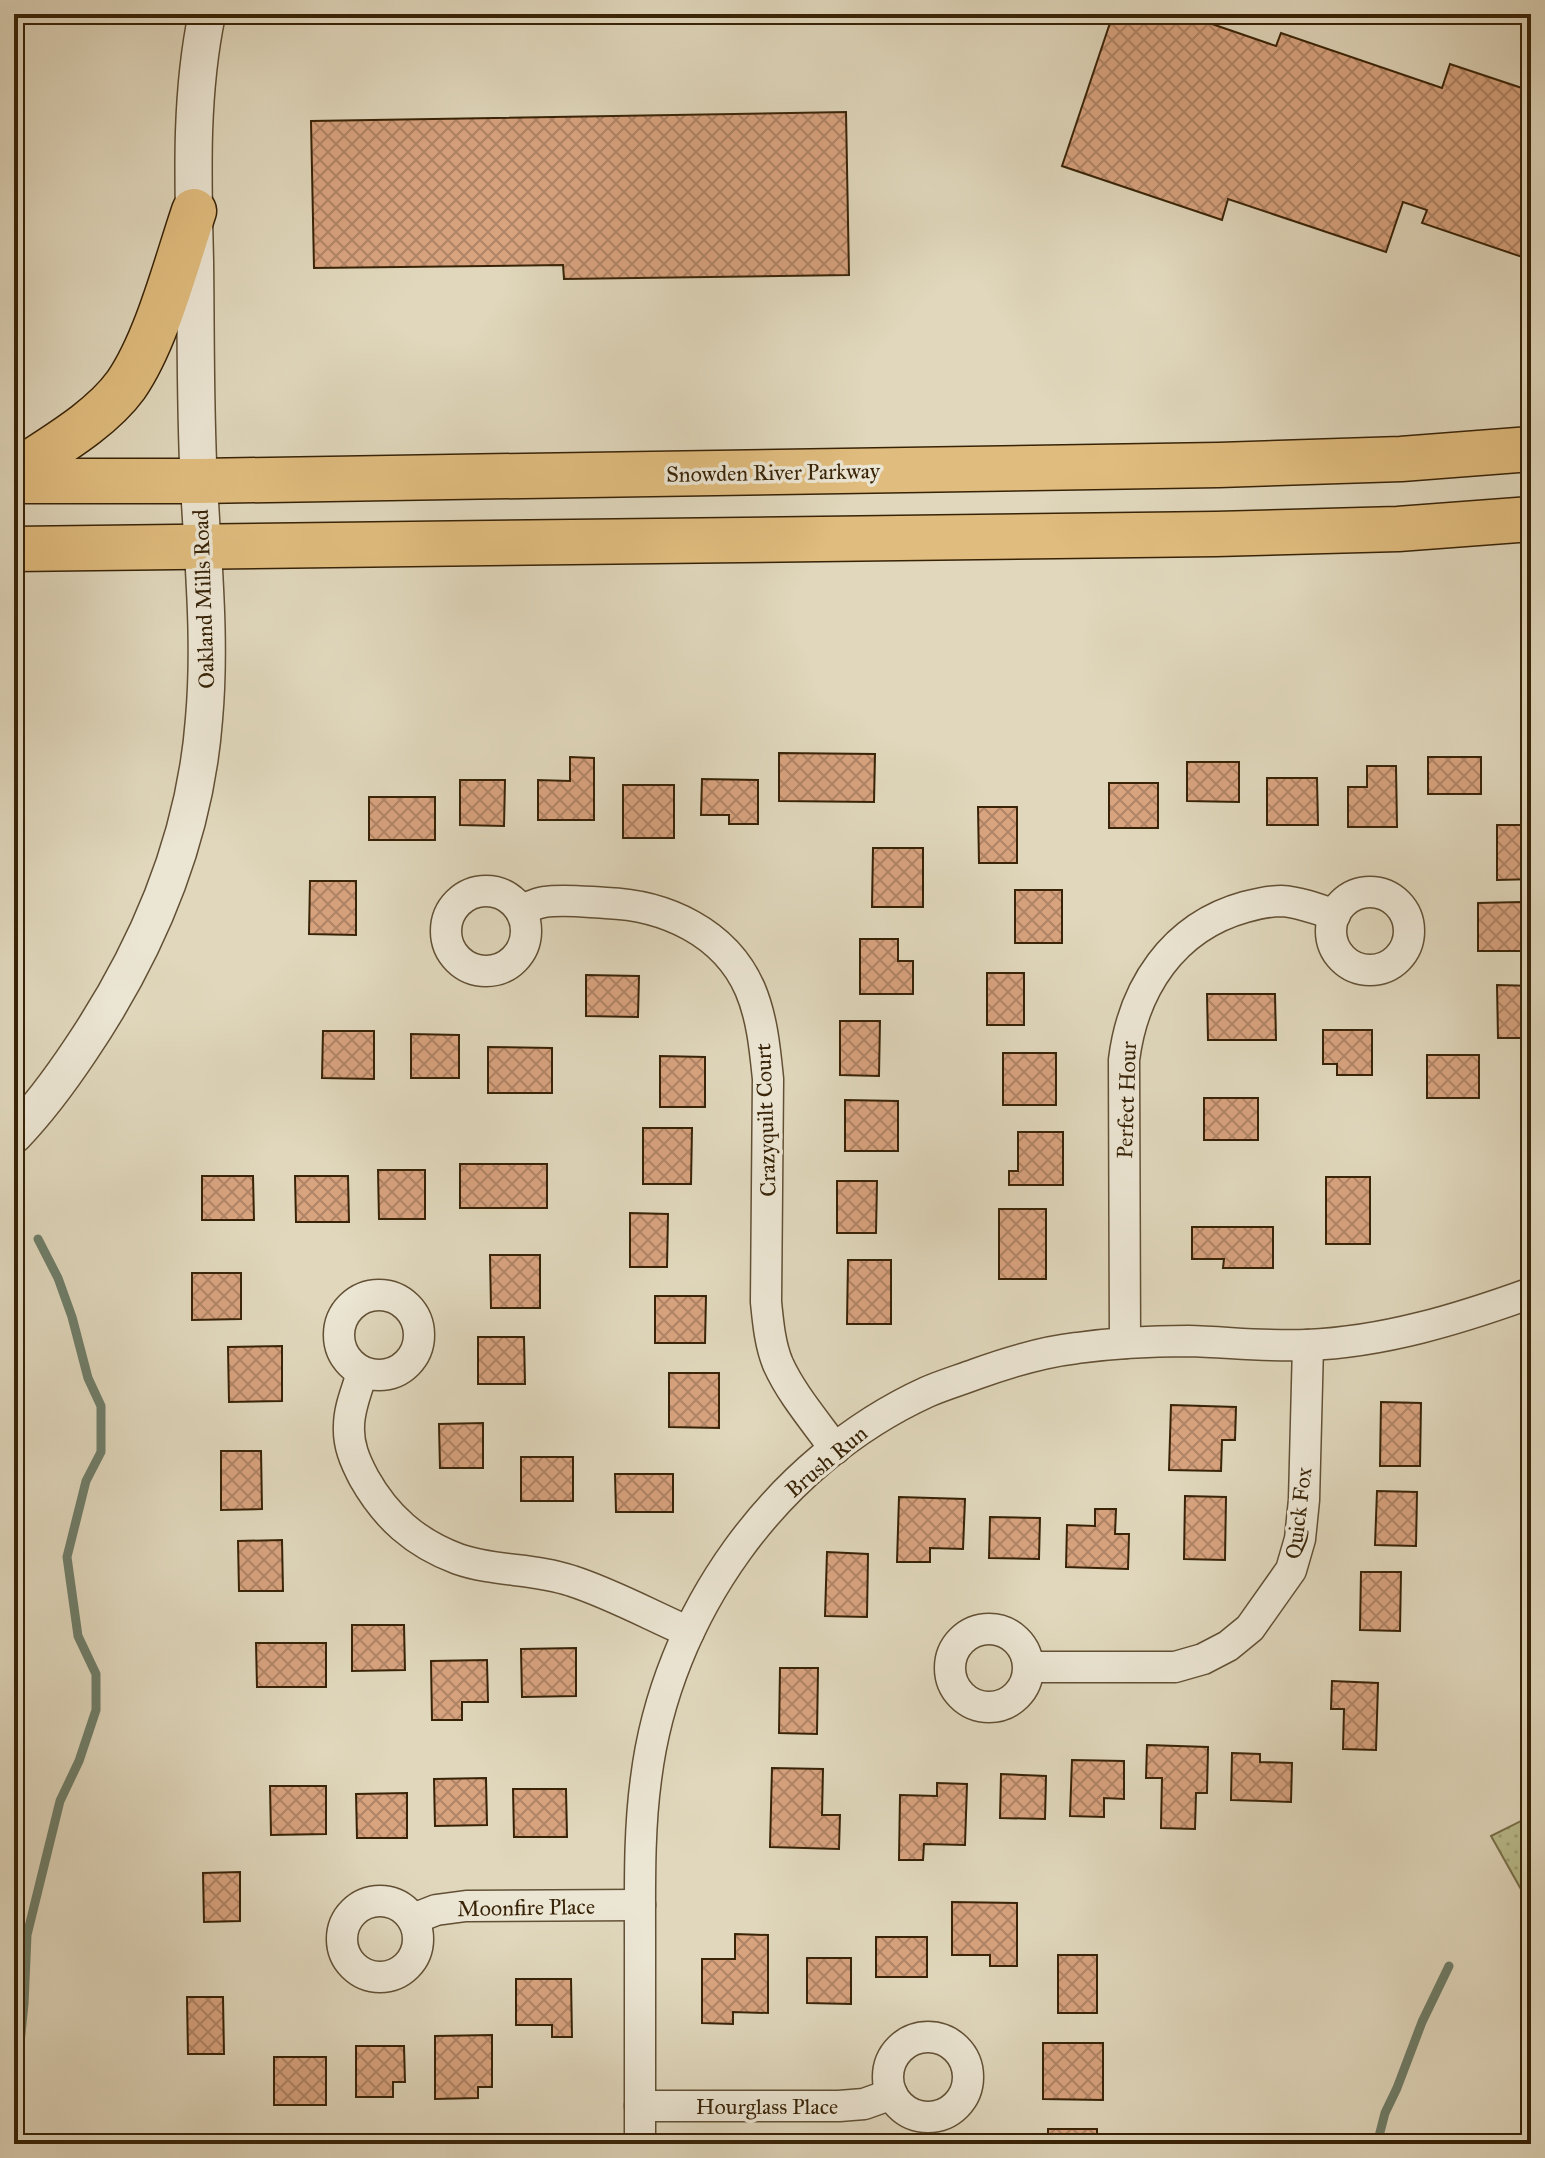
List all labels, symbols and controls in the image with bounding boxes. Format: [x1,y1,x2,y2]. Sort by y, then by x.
street label: Snowden River Parkway [666,457,881,488]
street label: Oakland Mills Road [187,509,220,689]
street label: Perfect Hour [1111,1040,1142,1159]
street label: Crazyquilt Court [749,1043,782,1197]
street label: Brush Run [780,1419,873,1503]
street label: Quick Fox [1279,1465,1318,1560]
street label: Moonfire Place [457,1893,595,1922]
street label: Hourglass Place [696,2093,838,2120]

